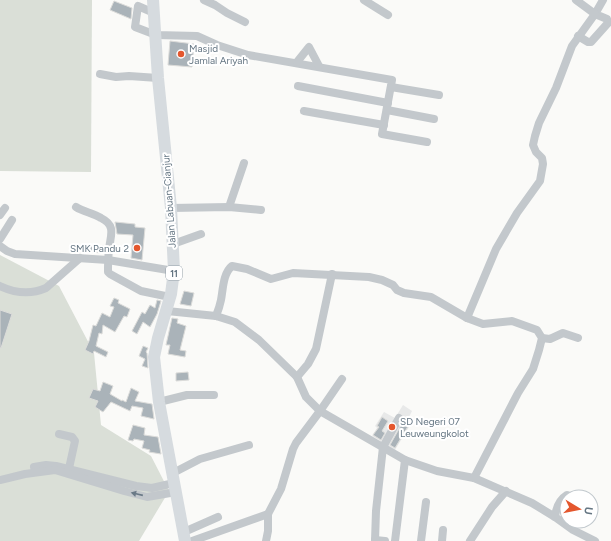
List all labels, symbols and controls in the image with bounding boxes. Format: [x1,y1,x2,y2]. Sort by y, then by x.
place label: Masjid Jamlal Ariyah [189,42,248,67]
marker: Masjid Jamlal Ariyah [176,49,186,59]
street label: Jalan Labuan-Cianjur [159,153,179,248]
place label: SMK Pandu 2 [70,242,129,255]
marker: SMK Pandu 2 [132,243,142,253]
road number: 11 [166,266,182,280]
place label: SD Negeri 07 Leuweungkolot [400,415,469,440]
marker: SD Negeri 07 Leuweungkolot [387,422,397,432]
north arrow [559,489,599,529]
one-way arrow [131,491,143,497]
text: U [581,506,595,516]

